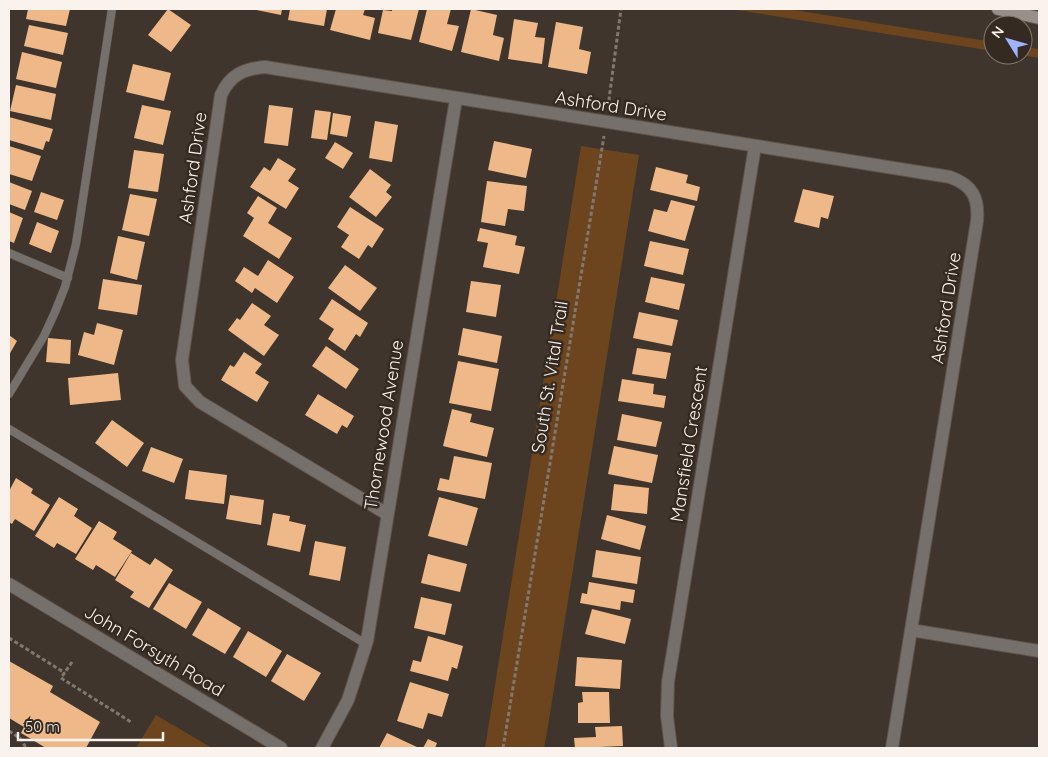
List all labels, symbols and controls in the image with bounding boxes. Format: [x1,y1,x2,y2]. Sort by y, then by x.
north arrow [983,15,1033,65]
text: N [987,23,1008,42]
street label: Ashford Drive [554,85,669,126]
street label: Ashford Drive [173,111,212,225]
street label: Ashford Drive [925,250,966,365]
street label: South St. Vital Trail [526,299,573,455]
street label: Thornewood Avenue [359,338,408,512]
street label: Mansfield Crescent [665,364,712,524]
street label: John Forsyth Road [80,600,228,701]
scale bar [18,710,162,742]
text: 50 m [25,717,60,736]

